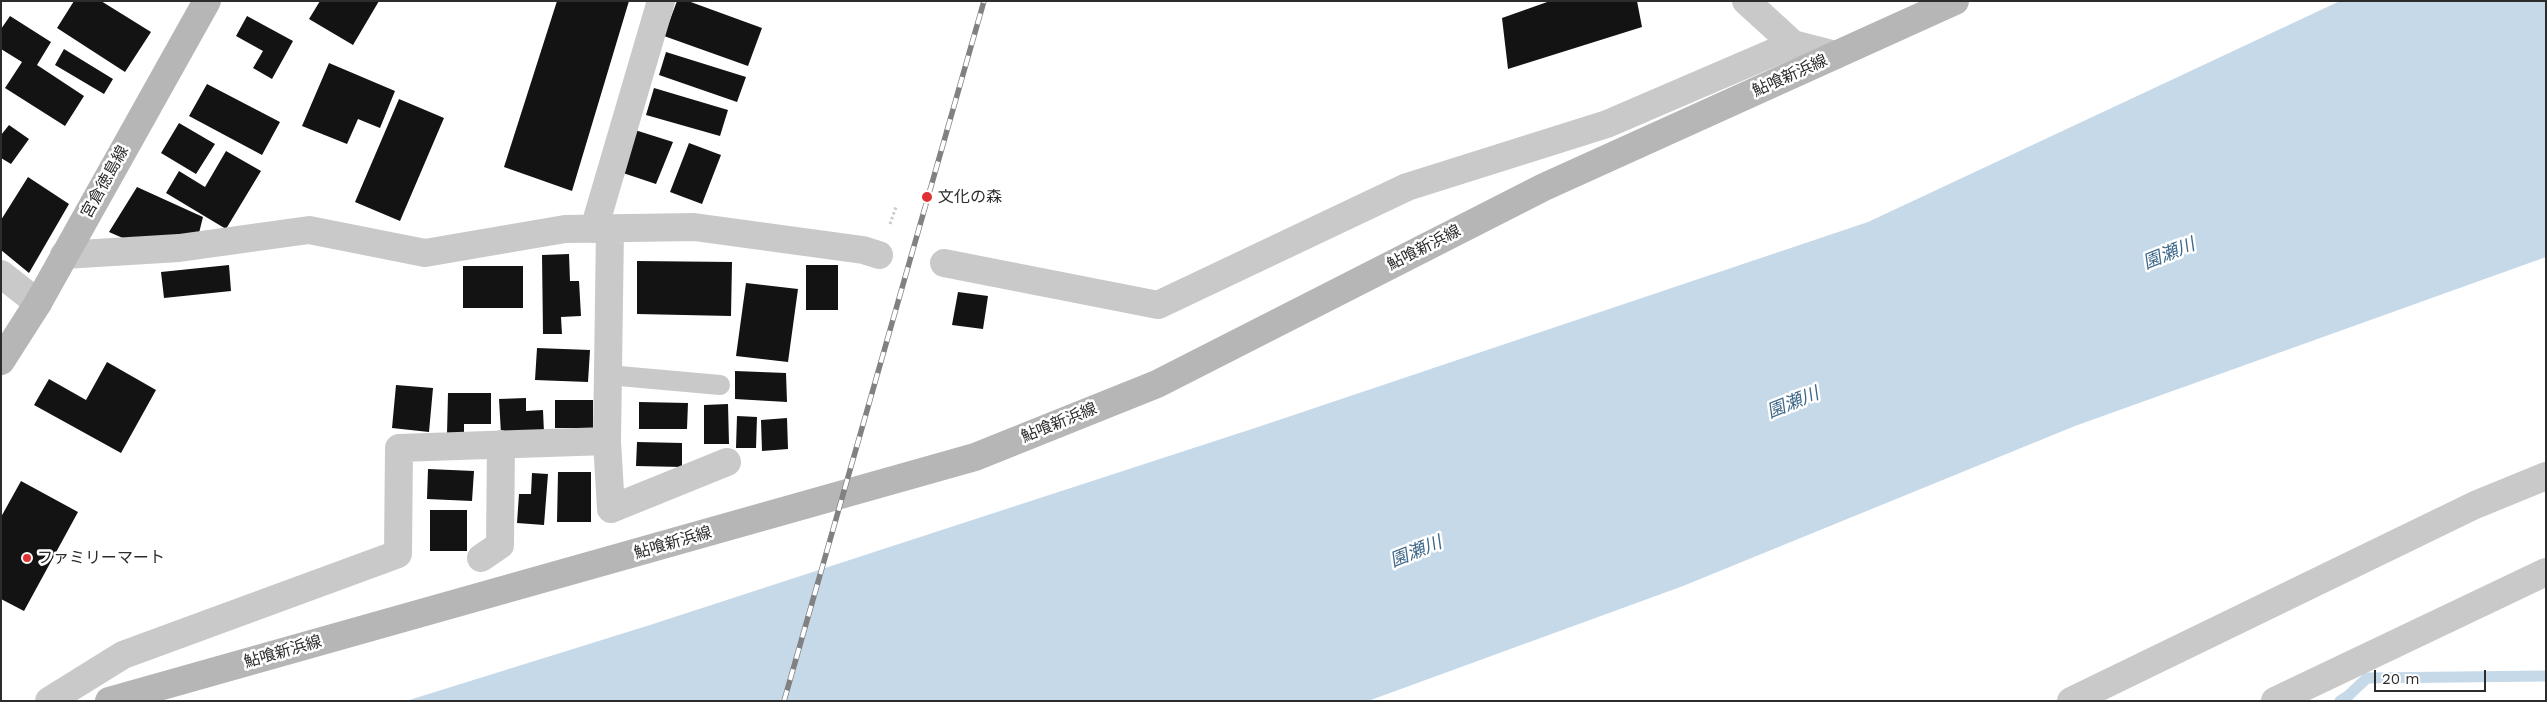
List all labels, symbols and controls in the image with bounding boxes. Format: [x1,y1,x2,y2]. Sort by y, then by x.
street label: 鮎喰新浜線 [1750,51,1830,101]
street label: 宮倉徳島線 [77,142,133,222]
place label: 文化の森 [938,187,1002,207]
marker: 文化の森 [920,190,934,204]
street label: 鮎喰新浜線 [1384,221,1464,275]
water label: 園瀬川 [2140,234,2198,274]
water label: 園瀬川 [1764,383,1822,423]
street label: 鮎喰新浜線 [1018,399,1100,447]
street label: 鮎喰新浜線 [632,523,714,563]
water label: 園瀬川 [1387,532,1445,572]
place label: ファミリーマート [37,548,165,568]
marker: ファミリーマート [21,552,33,564]
street label: 鮎喰新浜線 [242,632,324,672]
scale bar [2377,660,2490,692]
text: 20 m [2382,670,2420,688]

